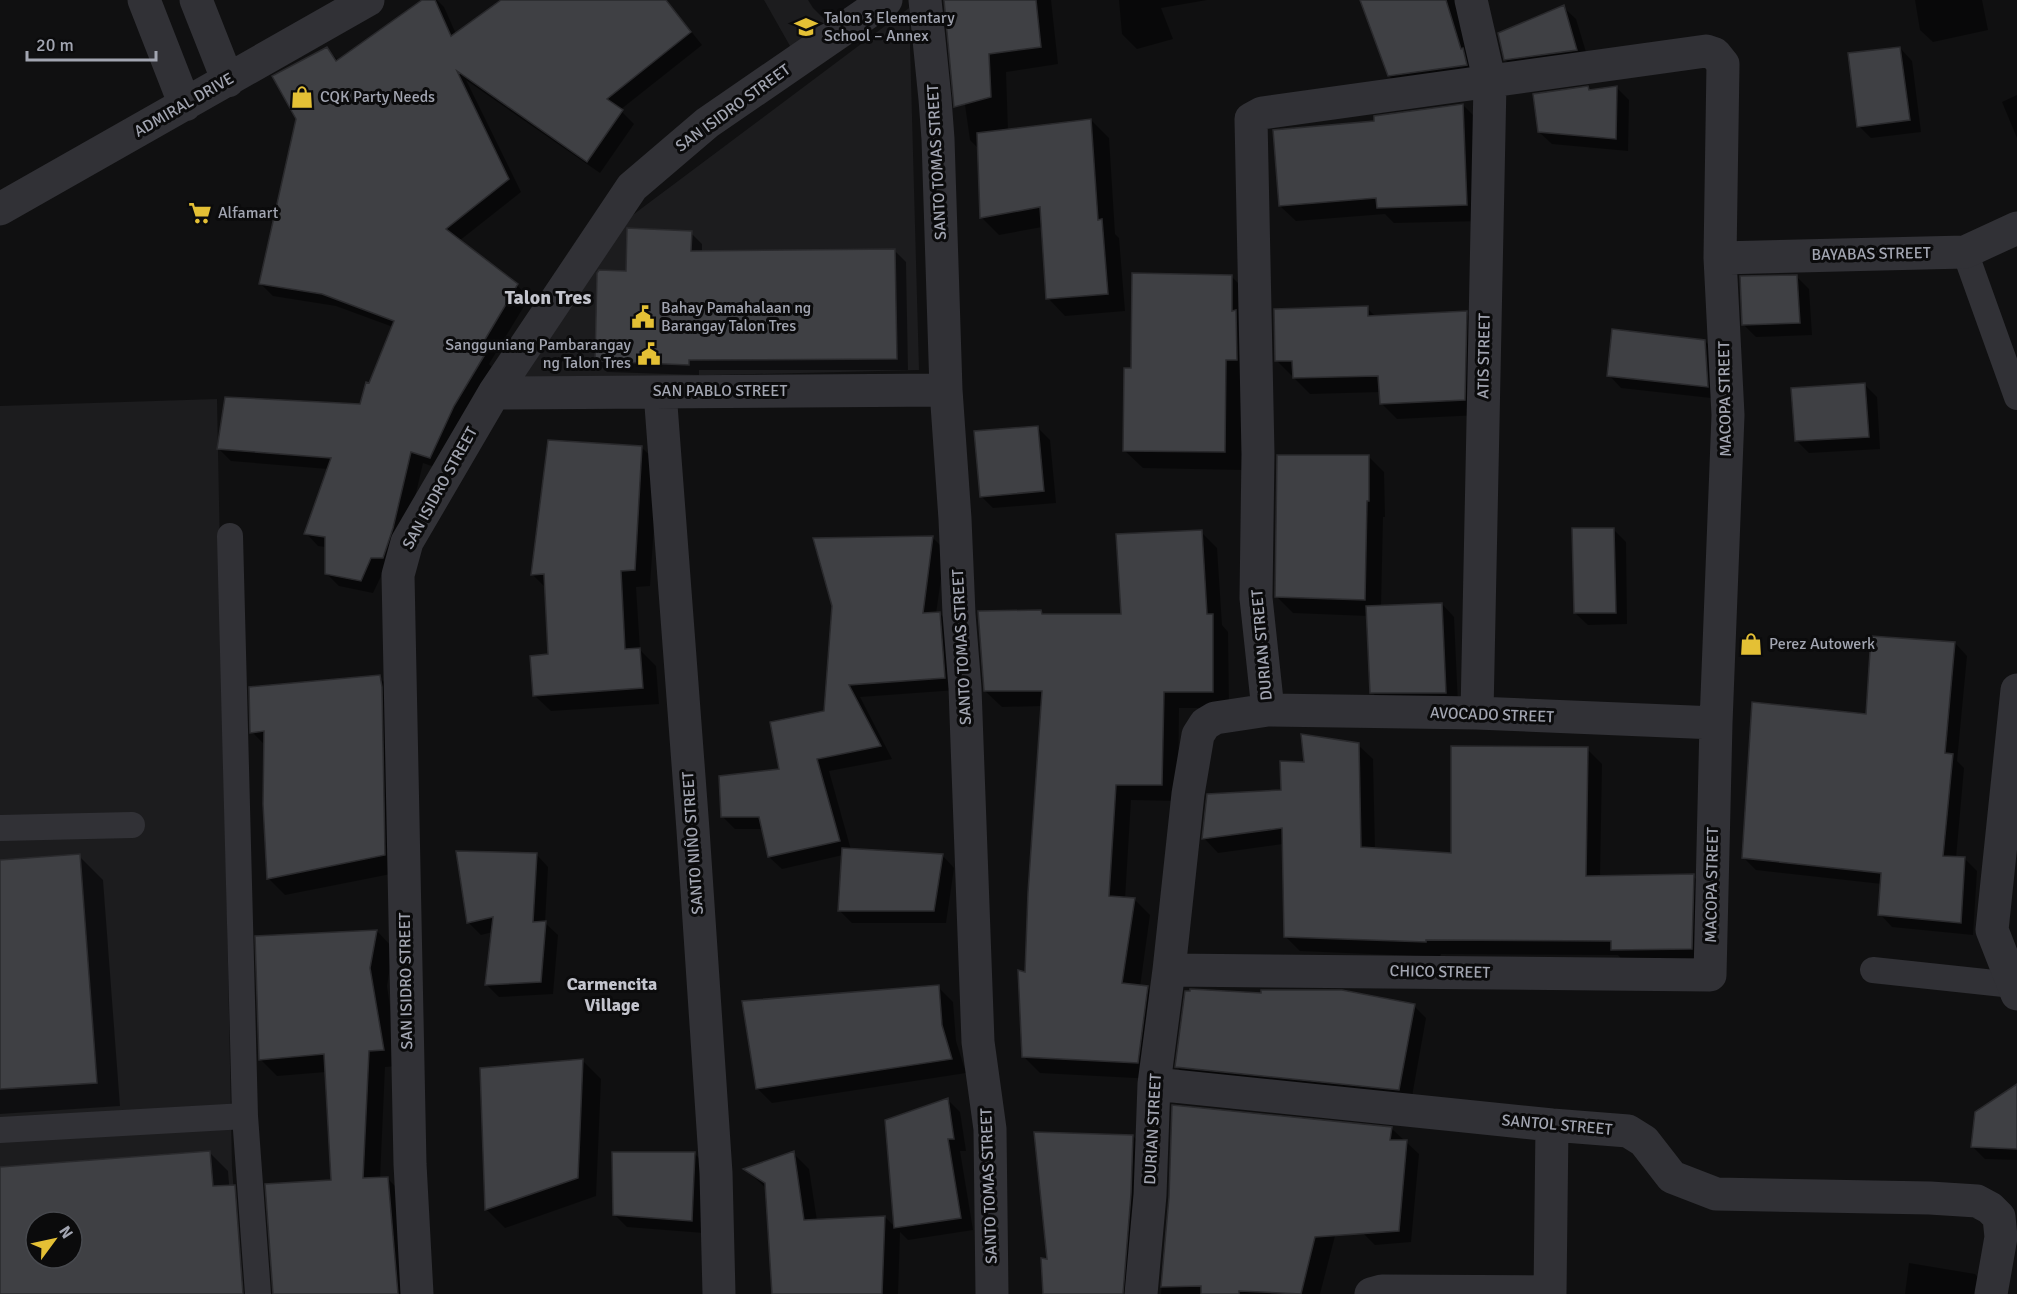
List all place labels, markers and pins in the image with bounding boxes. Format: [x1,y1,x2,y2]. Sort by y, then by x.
place label: Talon 3 Elementary School – Annex [824,8,955,46]
school or university icon: Talon 3 Elementary School – Annex [793,14,819,40]
shop icon: CQK Party Needs [289,84,315,110]
place label: CQK Party Needs [320,87,435,107]
supermarket icon: Alfamart [187,200,213,226]
place label: Alfamart [218,203,279,223]
place label: Bahay Pamahalaan ng Barangay Talon Tres [661,298,811,336]
public building icon: Bahay Pamahalaan ng Barangay Talon Tres [630,304,656,330]
place label: Sangguniang Pambarangay ng Talon Tres [445,335,632,373]
public building icon: Sangguniang Pambarangay ng Talon Tres [636,341,662,367]
shop icon: Perez Autowerk [1738,631,1764,657]
place label: Perez Autowerk [1769,634,1875,654]

